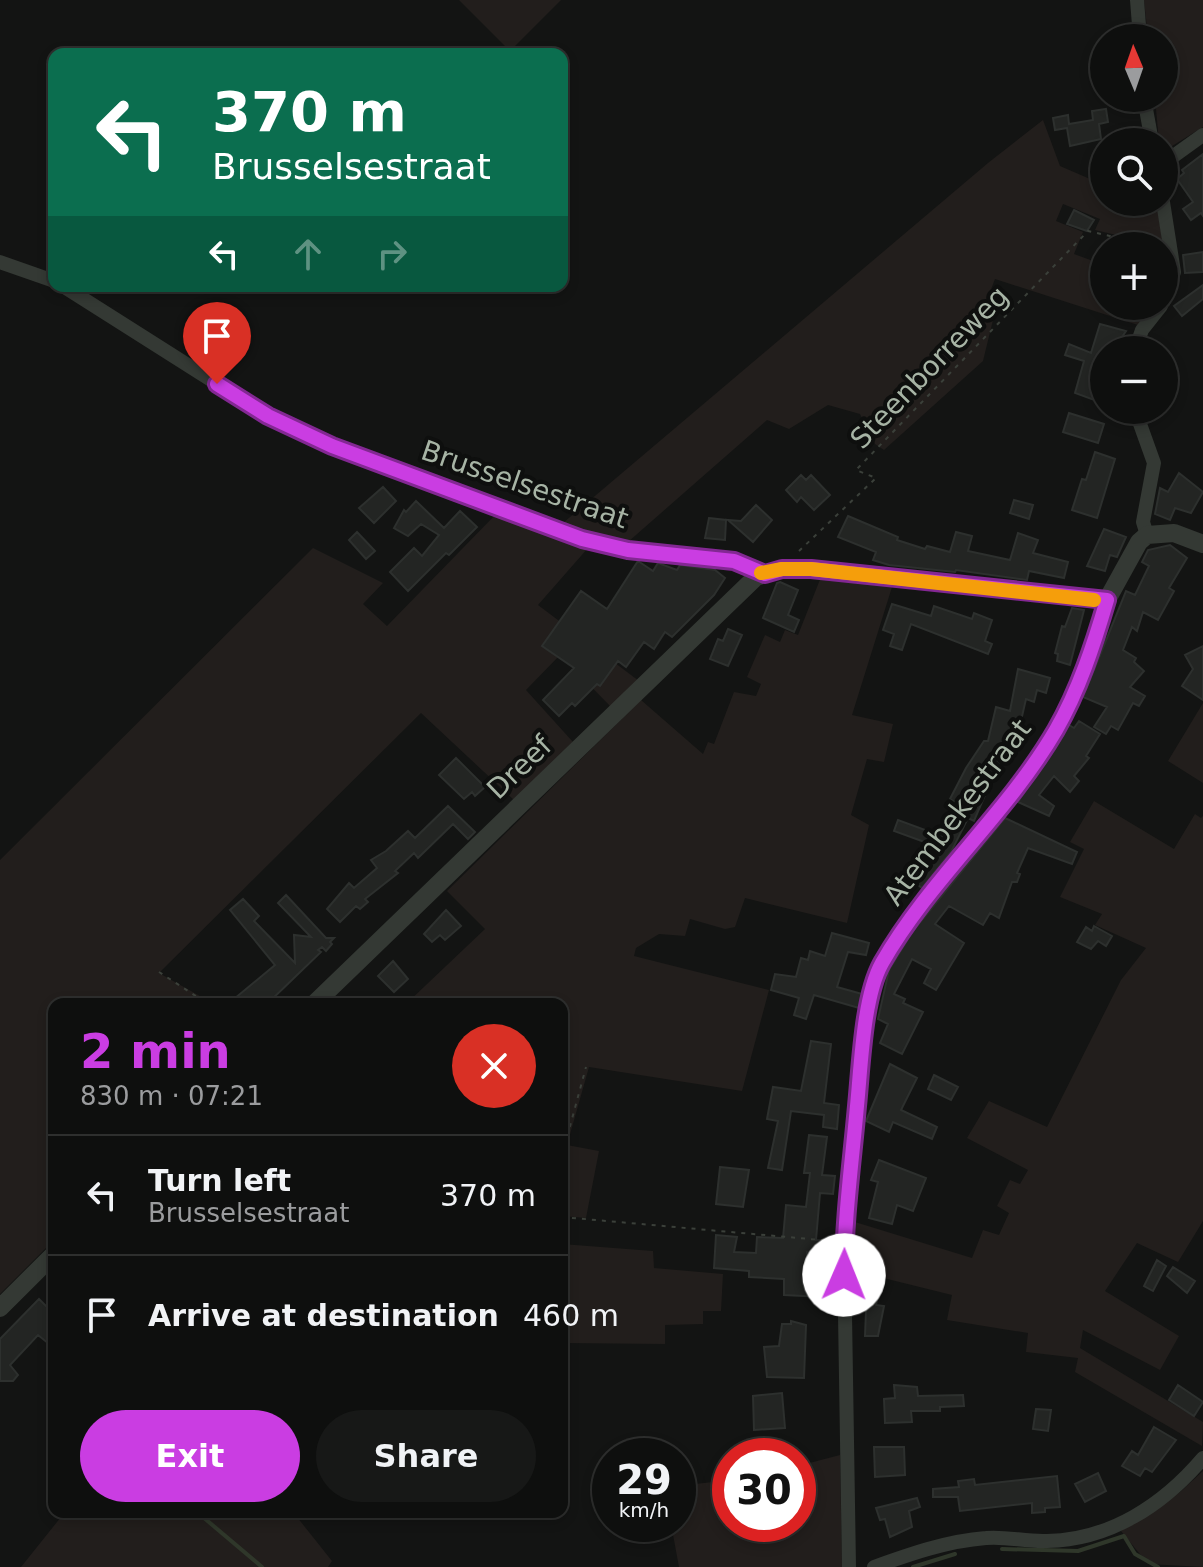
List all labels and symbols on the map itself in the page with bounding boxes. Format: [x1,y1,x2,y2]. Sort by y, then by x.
north arrow [1090,24,1178,112]
street label: Steenborreweg [844,279,1015,455]
pin [183,302,251,384]
street label: Brusselsestraat [417,434,633,535]
street label: Atembekestraat [877,713,1038,912]
street label: Dreef [480,728,559,806]
position arrow [802,1233,886,1317]
speed limit sign: 30 [712,1438,816,1542]

